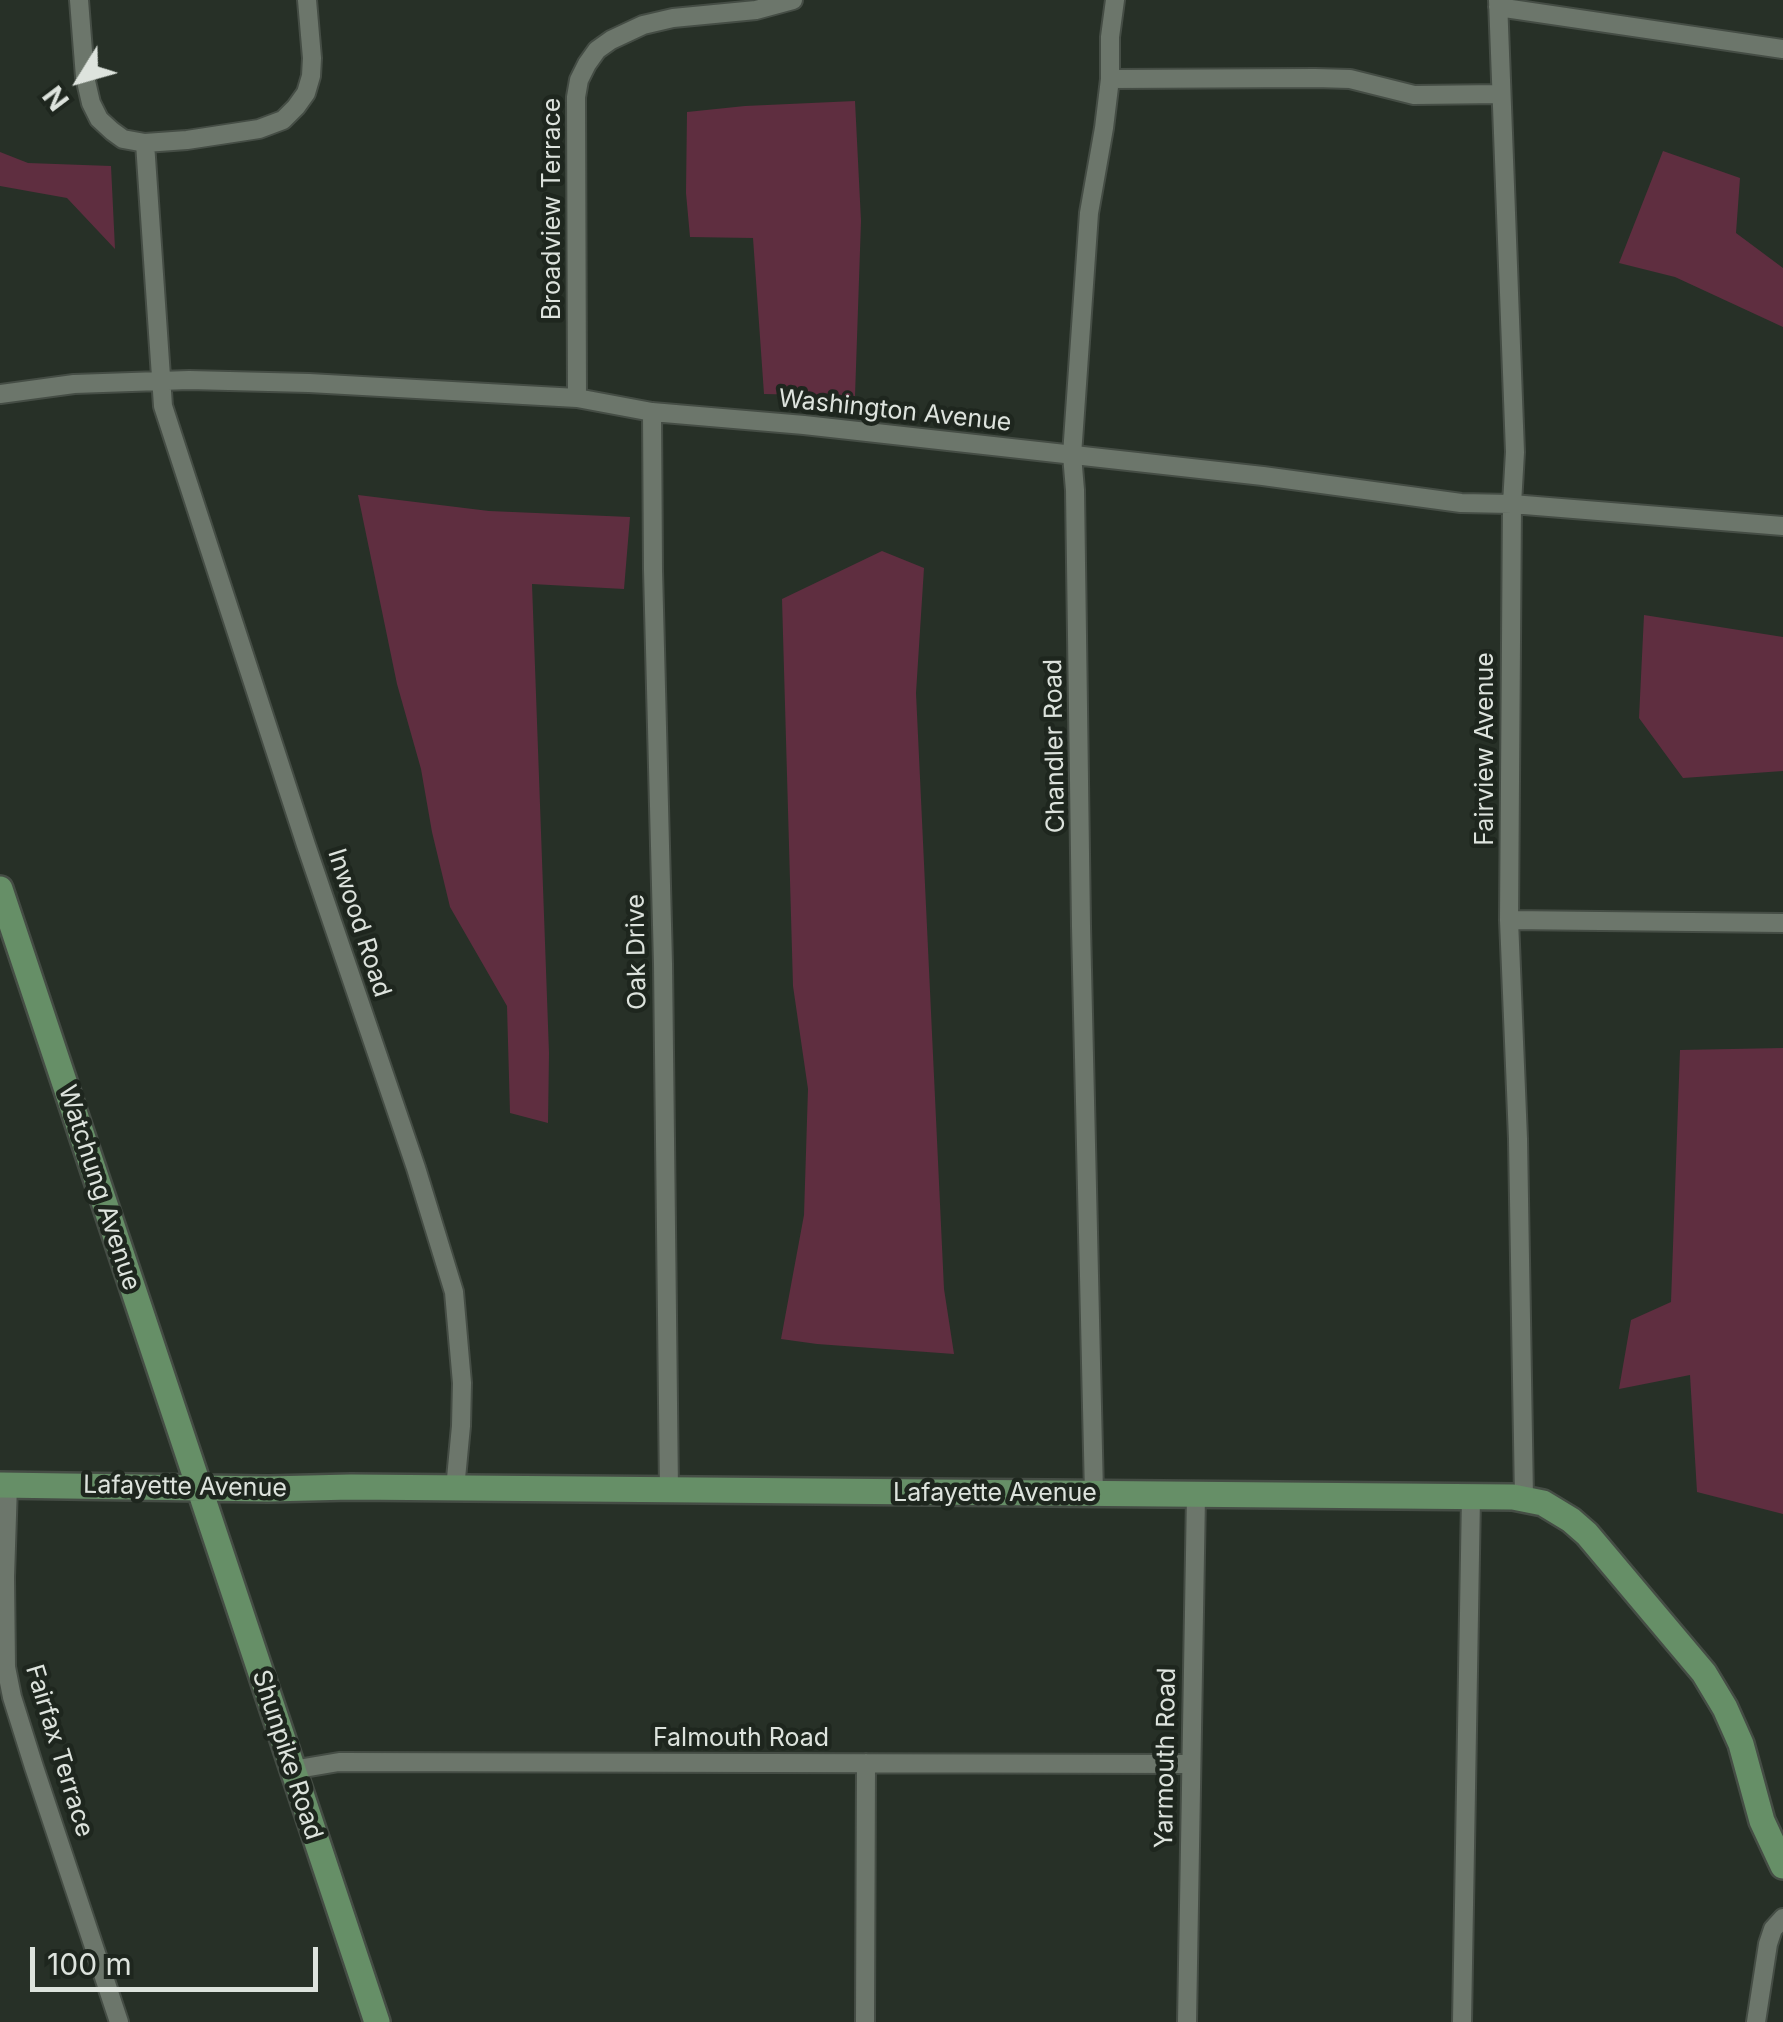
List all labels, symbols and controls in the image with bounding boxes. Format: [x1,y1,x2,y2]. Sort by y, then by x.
north arrow [30,30,130,130]
text: N [36,79,76,117]
street label: Broadview Terrace [537,98,567,320]
street label: Washington Avenue [777,384,1013,438]
street label: Fairview Avenue [1470,652,1500,846]
street label: Chandler Road [1038,658,1072,834]
street label: Inwood Road [321,845,397,1001]
street label: Oak Drive [621,894,653,1010]
street label: Watchung Avenue [52,1082,146,1294]
street label: Lafayette Avenue [83,1470,287,1504]
street label: Lafayette Avenue [893,1478,1097,1508]
street label: Fairfax Terrace [19,1661,99,1841]
street label: Shunpike Road [245,1666,329,1844]
street label: Yarmouth Road [1149,1667,1183,1849]
street label: Falmouth Road [653,1723,829,1753]
scale bar [35,1927,322,1989]
text: 100 m [47,1946,132,1982]

